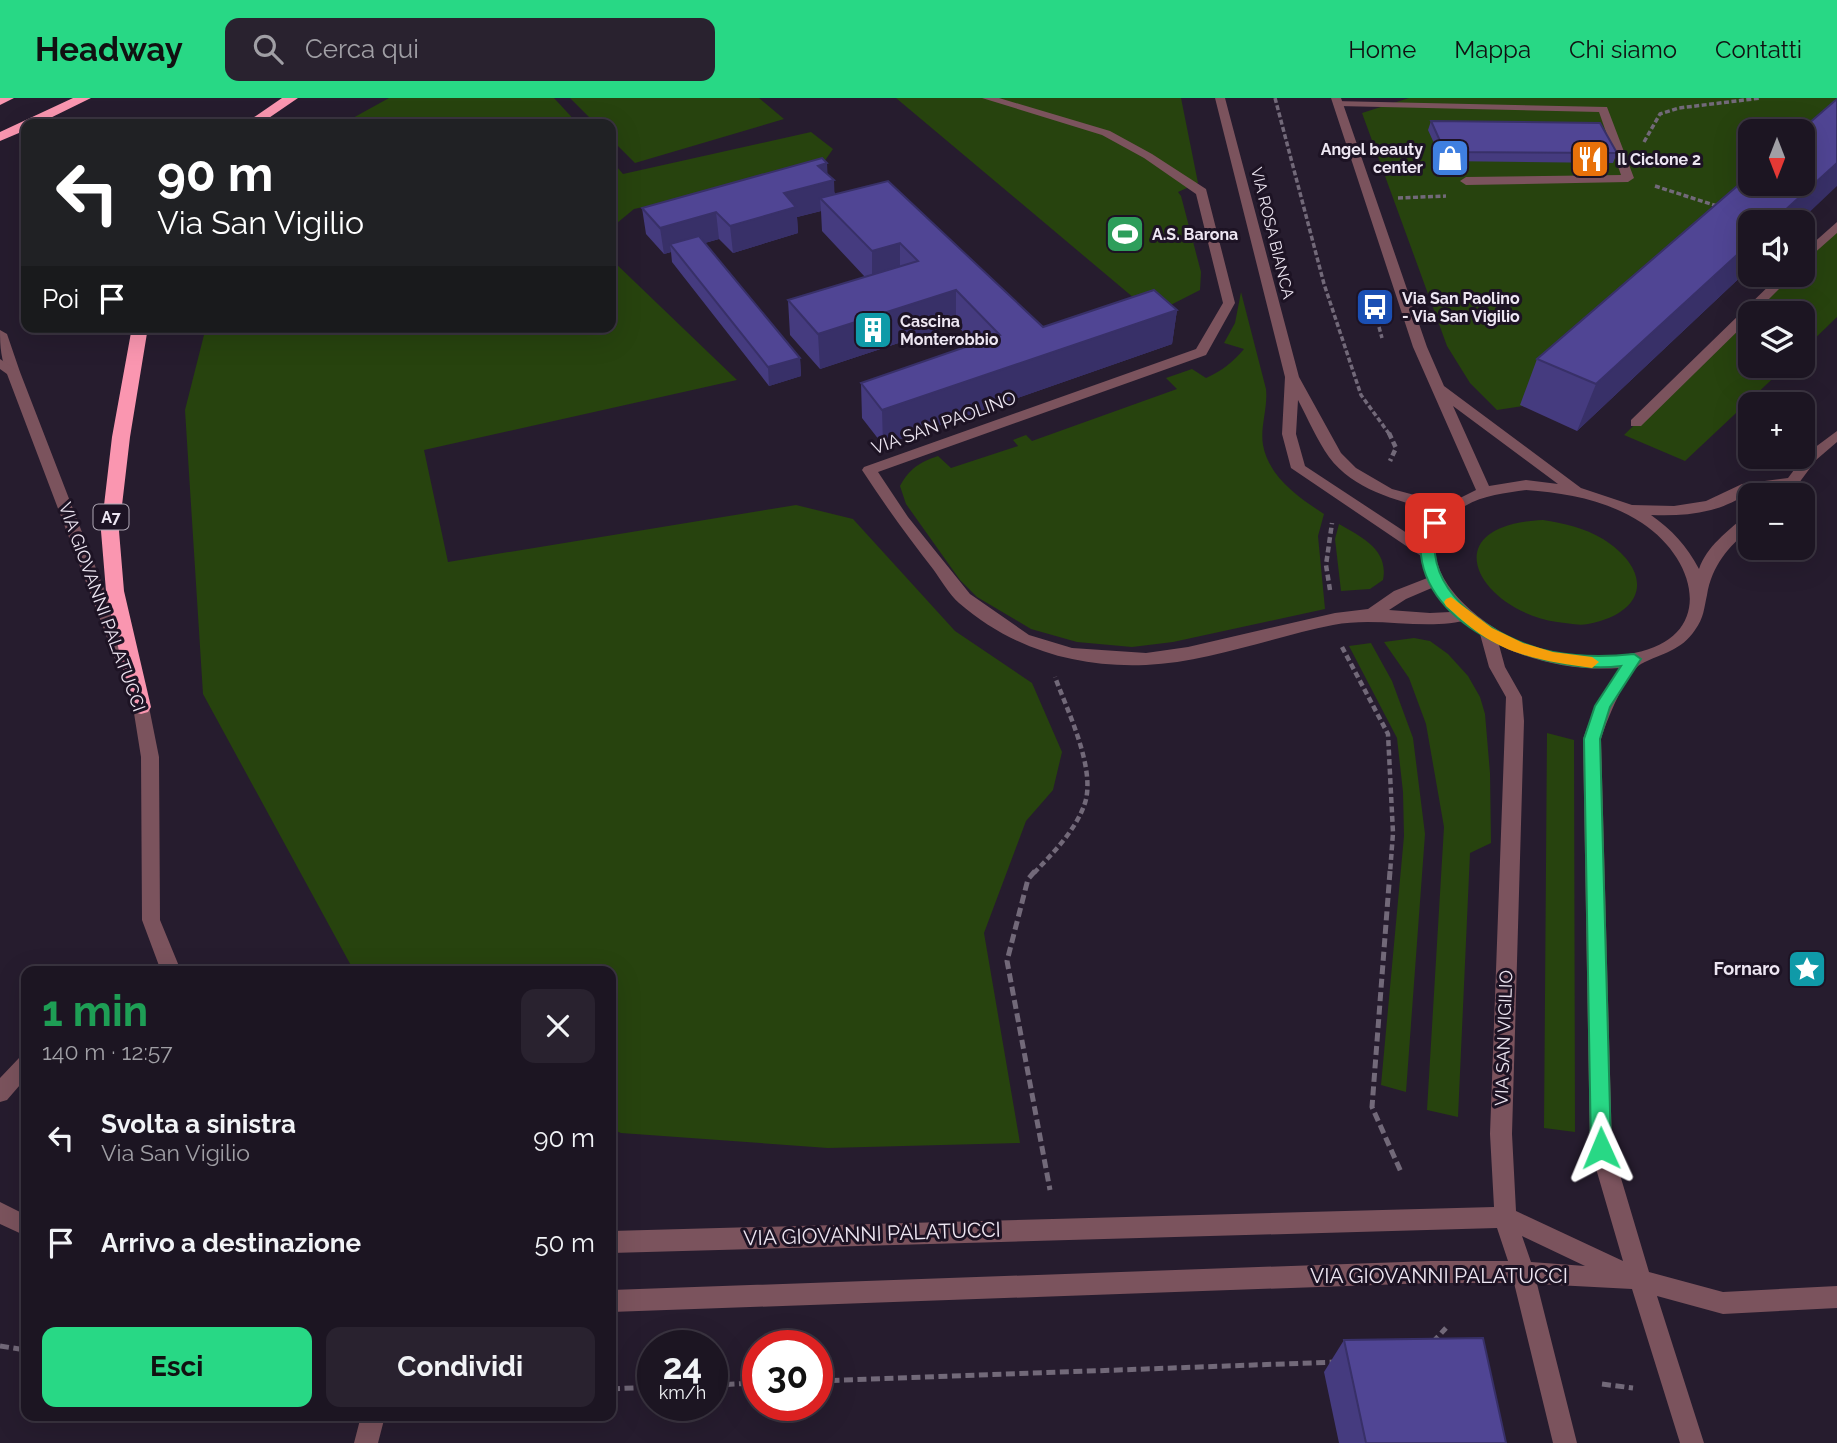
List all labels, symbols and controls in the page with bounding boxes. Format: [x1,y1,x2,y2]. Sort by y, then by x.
search box [225,18,715,81]
text: Headway [35,30,183,69]
icon: search [249,30,287,68]
text: Cerca qui [305,34,419,64]
text: Home [1348,35,1416,64]
text: Mappa [1454,35,1531,64]
text: Chi siamo [1569,35,1677,64]
text: Contatti [1715,35,1802,64]
north arrow [1738,119,1815,196]
map controls [1738,119,1815,560]
shop icon: Angel beauty center [1429,137,1471,179]
restaurant icon: Il Ciclone 2 [1569,138,1611,180]
place label: Angel beauty center [1321,140,1423,177]
text: 90 m [157,145,273,202]
icon: left [42,147,133,238]
place label: Il Ciclone 2 [1617,150,1701,169]
street label: VIA ROSA BIANCA [1247,165,1298,301]
text: Via San Vigilio [157,204,364,241]
button: sound [1738,210,1815,287]
sports icon: A.S. Barona [1104,213,1146,255]
place label: A.S. Barona [1152,225,1238,244]
icon: arrive [93,280,131,318]
text: Poi [42,284,79,314]
bus stop icon: Via San Paolino - Via San Vigilio [1354,286,1396,328]
place label: Via San Paolino - Via San Vigilio [1402,289,1520,326]
button: layers [1738,301,1815,378]
building icon: Cascina Monterobbio [852,309,894,351]
place label: Cascina Monterobbio [900,312,999,349]
street label: VIA SAN PAOLINO [869,387,1019,458]
button: + [1738,392,1815,469]
button: − [1738,483,1815,560]
pin [1405,493,1465,553]
street label: VIA GIOVANNI PALATUCCI [55,499,150,714]
road number: A7 [94,504,128,530]
icon: arrive [1416,504,1454,542]
place icon: Fornaro [1786,948,1828,990]
place label: Fornaro [1713,958,1780,979]
street label: VIA SAN VIGILIO [1491,970,1516,1106]
text: 1 min [42,987,148,1036]
button: close [521,989,595,1063]
text: 140 m · 12:57 [42,1038,172,1065]
text: Svolta a sinistra [101,1109,296,1139]
position arrow [1564,1111,1638,1185]
icon: left [42,1119,80,1157]
text: 90 m [533,1123,595,1153]
text: Via San Vigilio [101,1139,250,1166]
street label: VIA GIOVANNI PALATUCCI [743,1217,1001,1250]
icon: arrive [42,1224,80,1262]
text: Arrivo a destinazione [101,1228,361,1258]
text: 50 m [534,1228,595,1258]
street label: VIA GIOVANNI PALATUCCI [1310,1263,1568,1288]
button: Esci [42,1327,312,1407]
button: Condividi [326,1327,595,1407]
speed limit sign: 30 [742,1330,833,1421]
text: 24 [663,1346,702,1387]
text: km/h [659,1382,706,1403]

